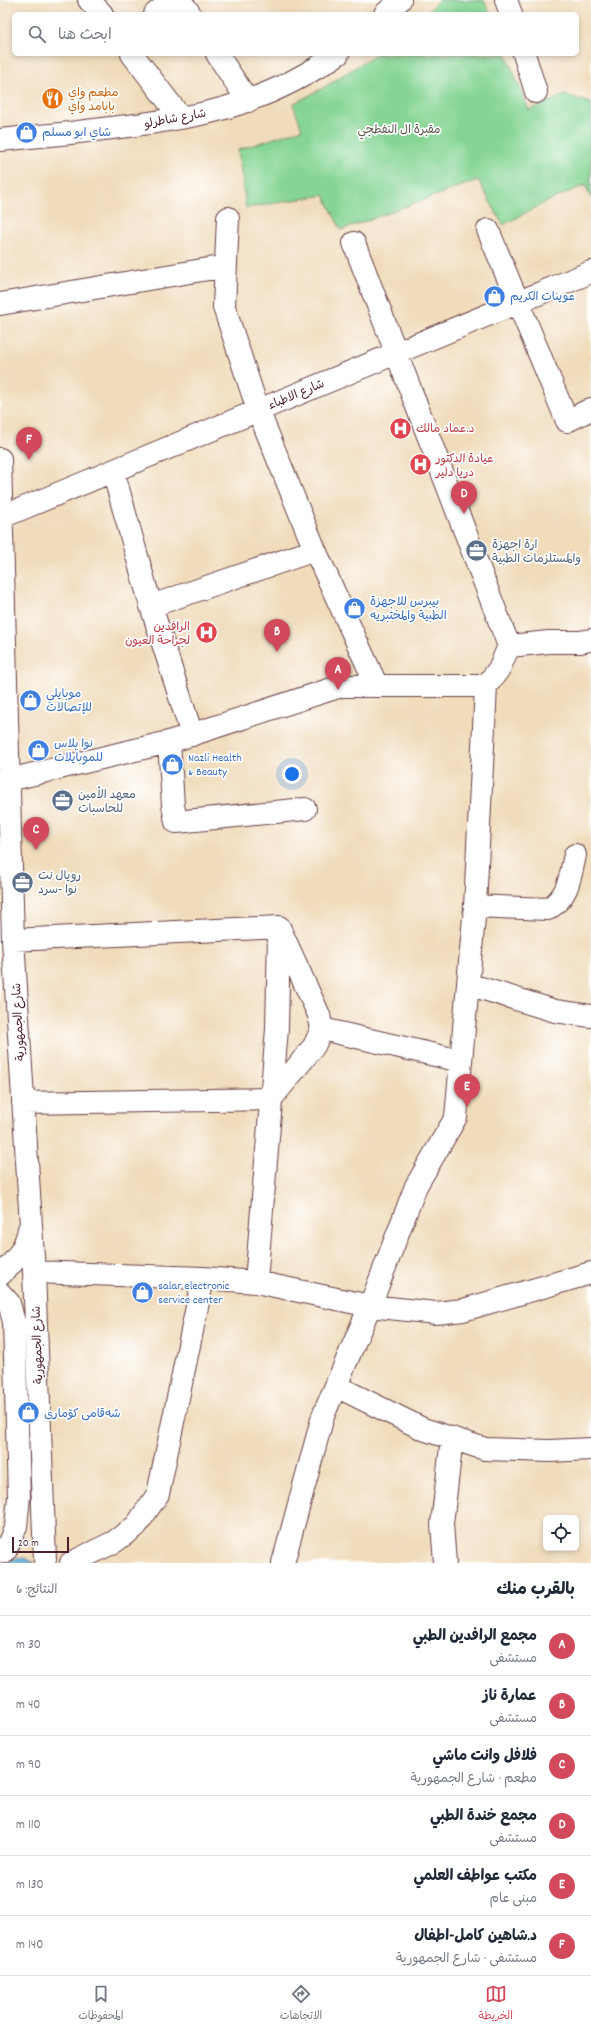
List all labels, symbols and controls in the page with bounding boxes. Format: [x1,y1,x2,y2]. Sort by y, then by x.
search box [12,12,579,56]
icon: search [26,23,48,45]
text: ابحث هنا [58,25,112,47]
place label: مطعم واي بابامد واي [68,85,119,116]
restaurant icon: مطعم واي بابامد واي [40,86,66,112]
street label: شارع شاطرلو [142,106,208,133]
shop icon: شاي ابو مسلم [13,119,39,145]
park label: مقبرة ال النفطجي [357,122,441,140]
place label: شاي ابو مسلم [42,125,111,142]
shop icon: عوينات الكريم [482,283,508,309]
place label: عوينات الكريم [510,289,575,306]
street label: شارع الاطباء [266,376,327,415]
hospital icon: د.عماد مالك [387,415,413,441]
place label: د.عماد مالك [416,421,475,438]
pin: F [16,427,42,460]
place label: عيادة الدكتور دريا دلير [435,451,493,482]
hospital icon: عيادة الدكتور دريا دلير [408,452,434,478]
pin: D [451,481,477,514]
place label: ارة اجهزة والمستلزمات الطبية [492,537,581,568]
office icon: ارة اجهزة والمستلزمات الطبية [463,538,489,564]
place label: بيبرس للاجهزة الطبية والمختبريه [370,594,447,625]
shop icon: بيبرس للاجهزة الطبية والمختبريه [342,595,368,621]
place label: الرافدين لجراحة العيون [125,619,190,650]
pin: B [264,619,290,652]
hospital icon: الرافدين لجراحة العيون [193,620,219,646]
pin: A [325,657,351,690]
place label: موبايلي للإتصالات [46,686,92,717]
shop icon: موبايلي للإتصالات [18,687,44,713]
place label: نوا پلاس للموبايلات [54,736,103,767]
shop icon: نوا پلاس للموبايلات [26,737,52,763]
place label: Nazli Health & Beauty [188,750,242,781]
shop icon: Nazli Health & Beauty [160,751,186,777]
your location [282,764,302,784]
place label: معهد الأمين للحاسبات [78,786,136,818]
office icon: معهد الأمين للحاسبات [49,788,75,814]
pin: C [23,817,49,850]
place label: رويال نت نوا -سرد [38,868,81,899]
office icon: رويال نت نوا -سرد [10,869,36,895]
street label: شارع الجمهورية [9,982,30,1061]
pin: E [454,1074,480,1107]
place label: salar electronic service center [158,1278,230,1309]
shop icon: salar electronic service center [129,1279,155,1305]
street label: شارع الجمهورية [29,1306,48,1384]
shop icon: شەقامی کۆماری [15,1400,41,1426]
place label: شەقامی کۆماری [44,1406,121,1423]
map controls [543,1515,579,1551]
button: locate [543,1515,579,1551]
scale bar [12,1535,69,1554]
text: 20 m [18,1536,39,1552]
text: بالقرب منك [497,1579,575,1603]
text: النتائج: 6 [16,1581,58,1600]
text: مجمع الرافدين الطبي [413,1626,537,1648]
text: 30 m [16,1636,41,1655]
text: A [558,1636,566,1655]
text: مستشفى [489,1650,537,1669]
text: عمارة ناز [483,1686,537,1708]
text: 40 m [16,1696,40,1715]
text: B [559,1696,565,1715]
text: مستشفى [489,1710,537,1729]
text: فلافل وانت ماشي [432,1746,537,1768]
text: 90 m [16,1756,41,1775]
text: C [559,1756,565,1775]
text: مطعم · شارع الجمهورية [411,1770,537,1789]
text: مجمع خندة الطبي [430,1806,537,1828]
text: 110 m [16,1816,41,1835]
text: D [559,1816,565,1835]
text: مستشفى [489,1830,537,1849]
text: مكتب عواطف العلمي [413,1866,537,1888]
text: 130 m [16,1876,44,1895]
text: E [559,1876,565,1895]
text: مبنى عام [489,1890,537,1909]
text: د.شاهين كامل-اطفال [414,1926,537,1948]
text: 140 m [16,1936,43,1955]
text: F [559,1936,565,1955]
text: مستشفى · شارع الجمهورية [396,1950,537,1969]
tab: المحفوظات [78,1983,123,2025]
tab: الاتجاهات [280,1983,322,2025]
tab: الخريطة [479,1983,513,2025]

